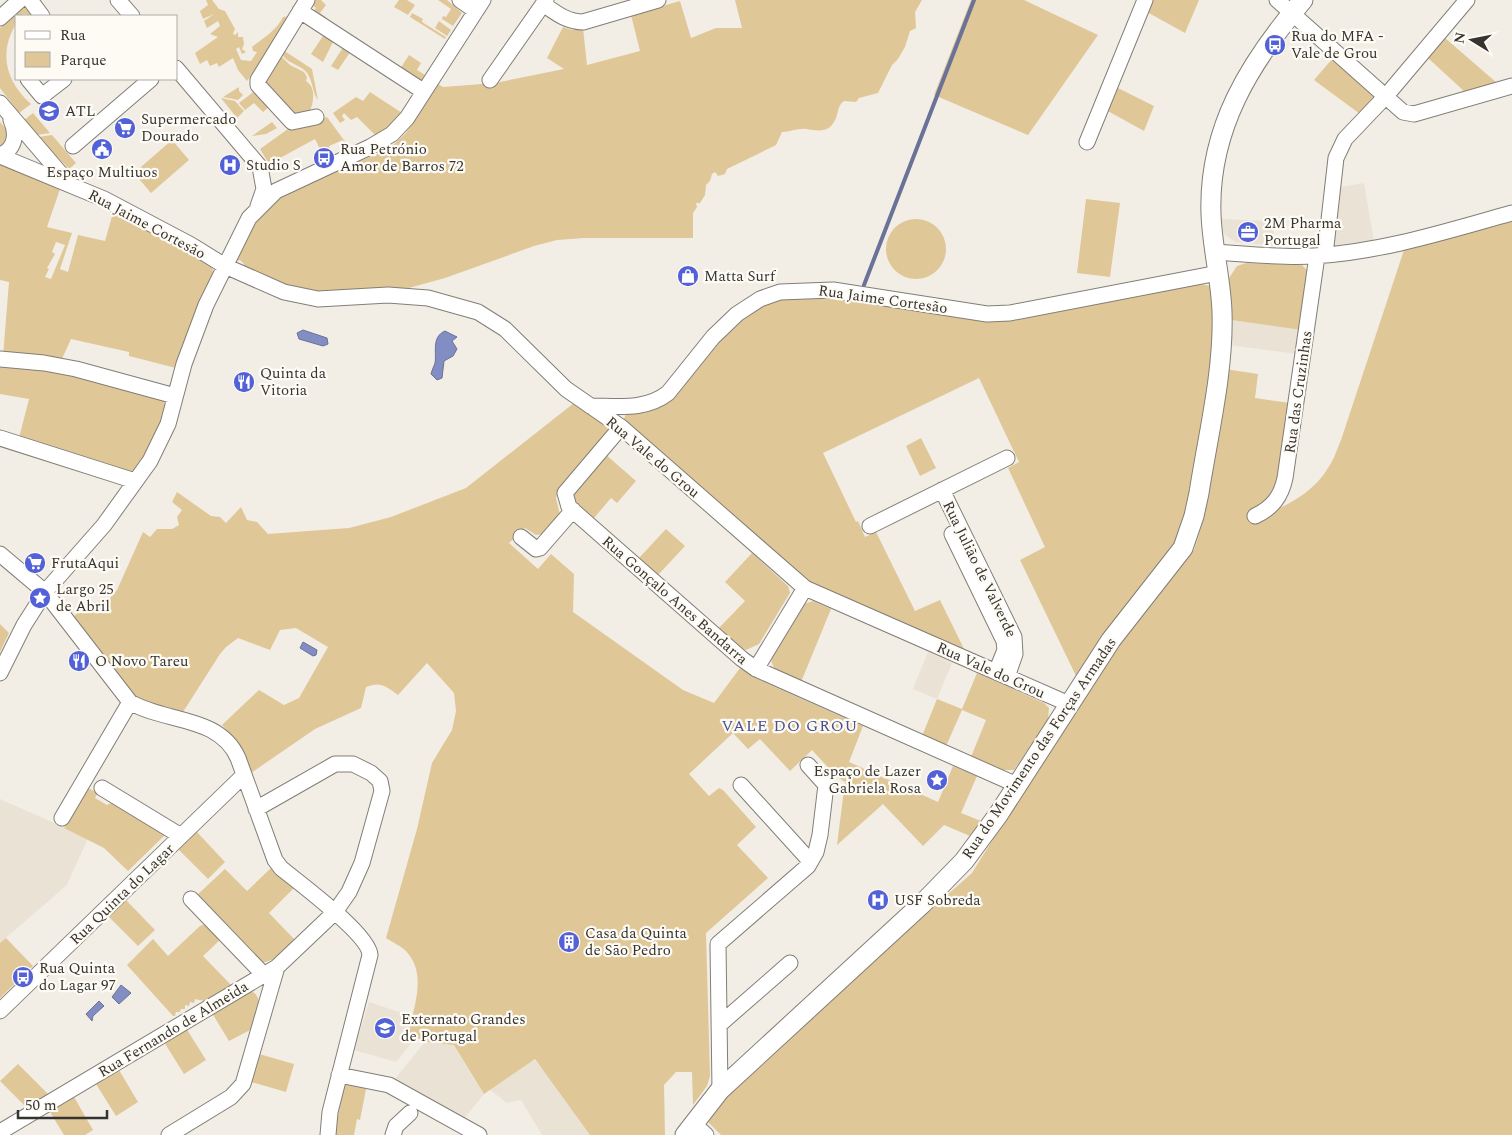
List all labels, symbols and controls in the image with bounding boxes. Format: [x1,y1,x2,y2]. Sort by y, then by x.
legend [15,15,178,80]
north arrow [1447,15,1497,65]
text: Rua [60,24,86,47]
place label: Rua do MFA - Vale de Grou [1291,25,1384,65]
text: N [1448,30,1471,45]
bus stop icon: Rua do MFA - Vale de Grou [1263,33,1287,57]
text: Parque [60,49,107,72]
school or university icon: ATL [37,99,61,123]
place label: ATL [65,100,95,123]
place label: Supermercado Dourado [141,108,236,148]
supermarket icon: Supermercado Dourado [113,116,137,140]
public building icon: Espaço Multiuos [90,137,114,161]
place label: Rua Petrónio Amor de Barros 72 [340,138,464,178]
bus stop icon: Rua Petrónio Amor de Barros 72 [312,146,336,170]
hospital icon: Studio S [218,153,242,177]
place label: Studio S [246,154,301,177]
place label: Espaço Multiuos [46,161,158,184]
street label: Rua Jaime Cortesão [84,184,210,265]
place label: 2M Pharma Portugal [1264,212,1342,252]
office icon: 2M Pharma Portugal [1236,220,1260,244]
shop icon: Matta Surf [676,264,700,288]
place label: Matta Surf [704,265,777,288]
street label: Rua Jaime Cortesão [817,279,949,320]
street label: Rua das Cruzinhas [1278,329,1318,455]
place label: Quinta da Vitoria [260,362,327,402]
restaurant icon: Quinta da Vitoria [232,370,256,394]
street label: Rua Vale do Grou [601,411,705,504]
street label: Rua Julião de Valverde [936,497,1023,641]
street label: Rua Gonçalo Anes Bandarra [597,530,753,671]
supermarket icon: FrutaAqui [23,551,47,575]
place label: FrutaAqui [51,552,119,575]
place label: Largo 25 de Abril [56,578,114,618]
place icon: Largo 25 de Abril [28,586,52,610]
street label: Rua do Movimento das Forças Armadas [956,633,1123,864]
street label: Rua Vale do Grou [933,636,1049,705]
restaurant icon: O Novo Tareu [67,649,91,673]
place label: O Novo Tareu [95,650,188,673]
district label: VALE DO GROU [722,714,858,738]
place label: Espaço de Lazer Gabriela Rosa [813,760,922,800]
place icon: Espaço de Lazer Gabriela Rosa [925,768,949,792]
street label: Rua Quinta do Lagar [65,838,180,951]
hospital icon: USF Sobreda [866,888,890,912]
place label: USF Sobreda [894,889,981,912]
place label: Casa da Quinta de São Pedro [585,922,688,962]
building icon: Casa da Quinta de São Pedro [557,930,581,954]
place label: Rua Quinta do Lagar 97 [39,957,116,997]
bus stop icon: Rua Quinta do Lagar 97 [11,965,35,989]
street label: Rua Fernando de Almeida [94,975,253,1084]
place label: Externato Grandes de Portugal [401,1008,526,1048]
school or university icon: Externato Grandes de Portugal [373,1016,397,1040]
scale bar [18,1088,106,1120]
text: 50 m [25,1094,57,1117]

